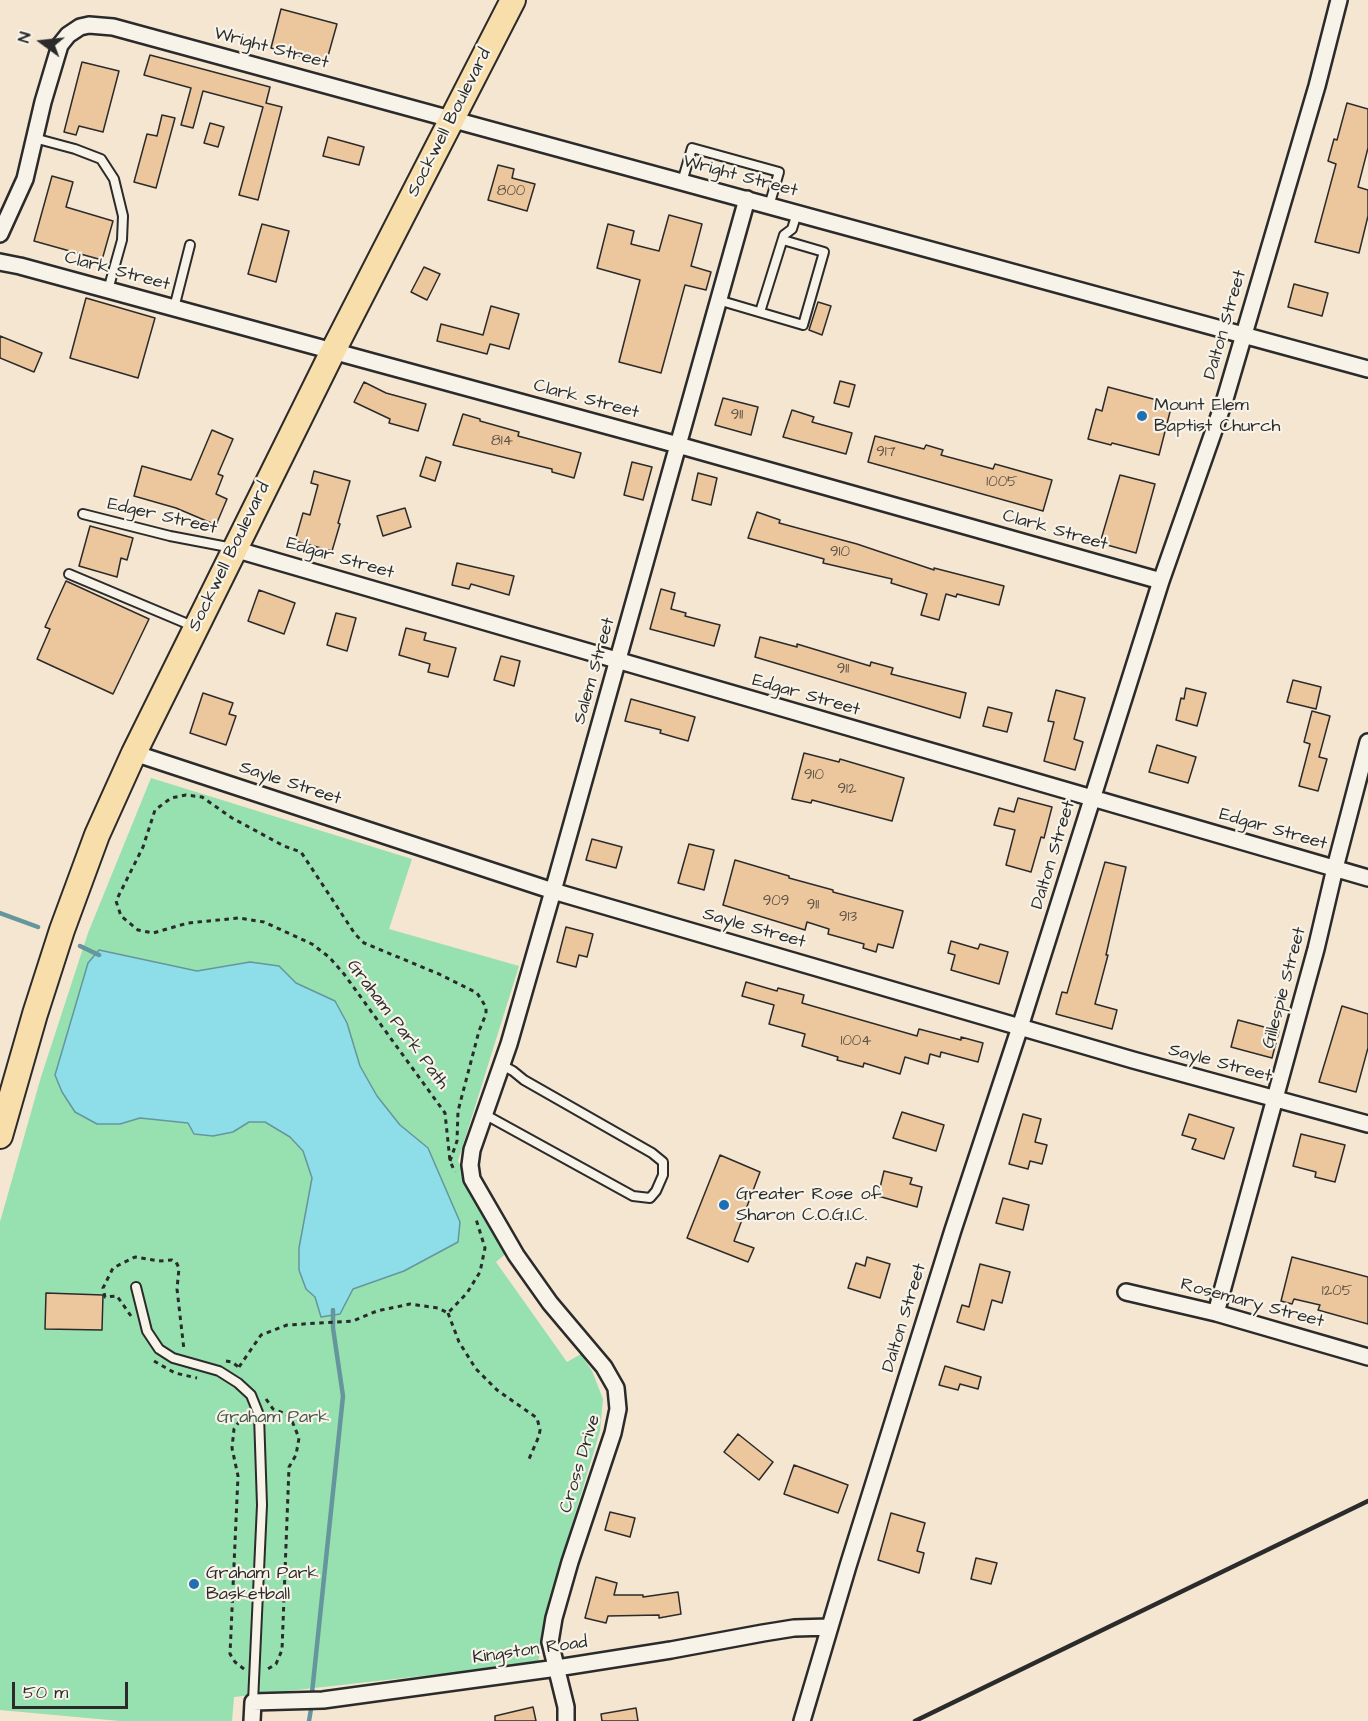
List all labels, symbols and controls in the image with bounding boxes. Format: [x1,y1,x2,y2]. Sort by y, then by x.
north arrow [12,12,72,72]
street label: Wright Street [211,23,331,75]
text: N [13,30,37,45]
street label: Sockwell Boulevard [403,45,497,201]
street label: Wright Street [680,151,800,203]
house number: 800 [497,183,525,201]
street label: Clark Street [62,248,172,296]
street label: Dalton Street [1200,268,1252,382]
street label: Clark Street [531,376,641,424]
place label: Mount Elem Baptist Church [1154,395,1281,438]
house number: 911 [731,407,743,425]
marker: Mount Elem Baptist Church [1135,409,1149,423]
house number: 814 [491,433,513,451]
house number: 917 [876,444,896,462]
house number: 1005 [986,474,1018,492]
street label: Sockwell Boulevard [184,479,276,635]
street label: Edger Street [105,494,219,540]
street label: Clark Street [1000,506,1110,556]
street label: Edgar Street [284,533,396,585]
house number: 910 [830,544,850,562]
street label: Salem Street [569,615,621,727]
house number: 911 [837,661,849,679]
street label: Edgar Street [750,670,862,722]
street label: Sayle Street [236,757,344,811]
house number: 910 [804,767,824,785]
house number: 912 [837,781,857,799]
street label: Dalton Street [1027,798,1081,912]
street label: Edgar Street [1217,804,1329,856]
house number: 909 [763,893,789,911]
house number: 911 [807,897,819,915]
street label: Sayle Street [700,904,808,954]
house number: 913 [839,909,857,927]
street label: Gillespie Street [1258,925,1312,1051]
street label: Graham Park Path [341,956,453,1094]
house number: 1004 [840,1033,872,1051]
street label: Sayle Street [1166,1040,1274,1088]
place label: Greater Rose of Sharon C.O.G.I.C. [736,1184,881,1226]
marker: Greater Rose of Sharon C.O.G.I.C. [717,1198,731,1212]
street label: Dalton Street [878,1261,932,1375]
street label: Rosemary Street [1178,1274,1326,1334]
house number: 1205 [1322,1283,1352,1301]
park label: Graham Park [217,1407,329,1429]
street label: Cross Drive [556,1412,606,1516]
place label: Graham Park Basketball [206,1563,318,1606]
marker: Graham Park Basketball [187,1577,201,1591]
street label: Kingston Road [471,1632,589,1670]
scale bar [15,1670,130,1708]
text: 50 m [23,1680,68,1705]

